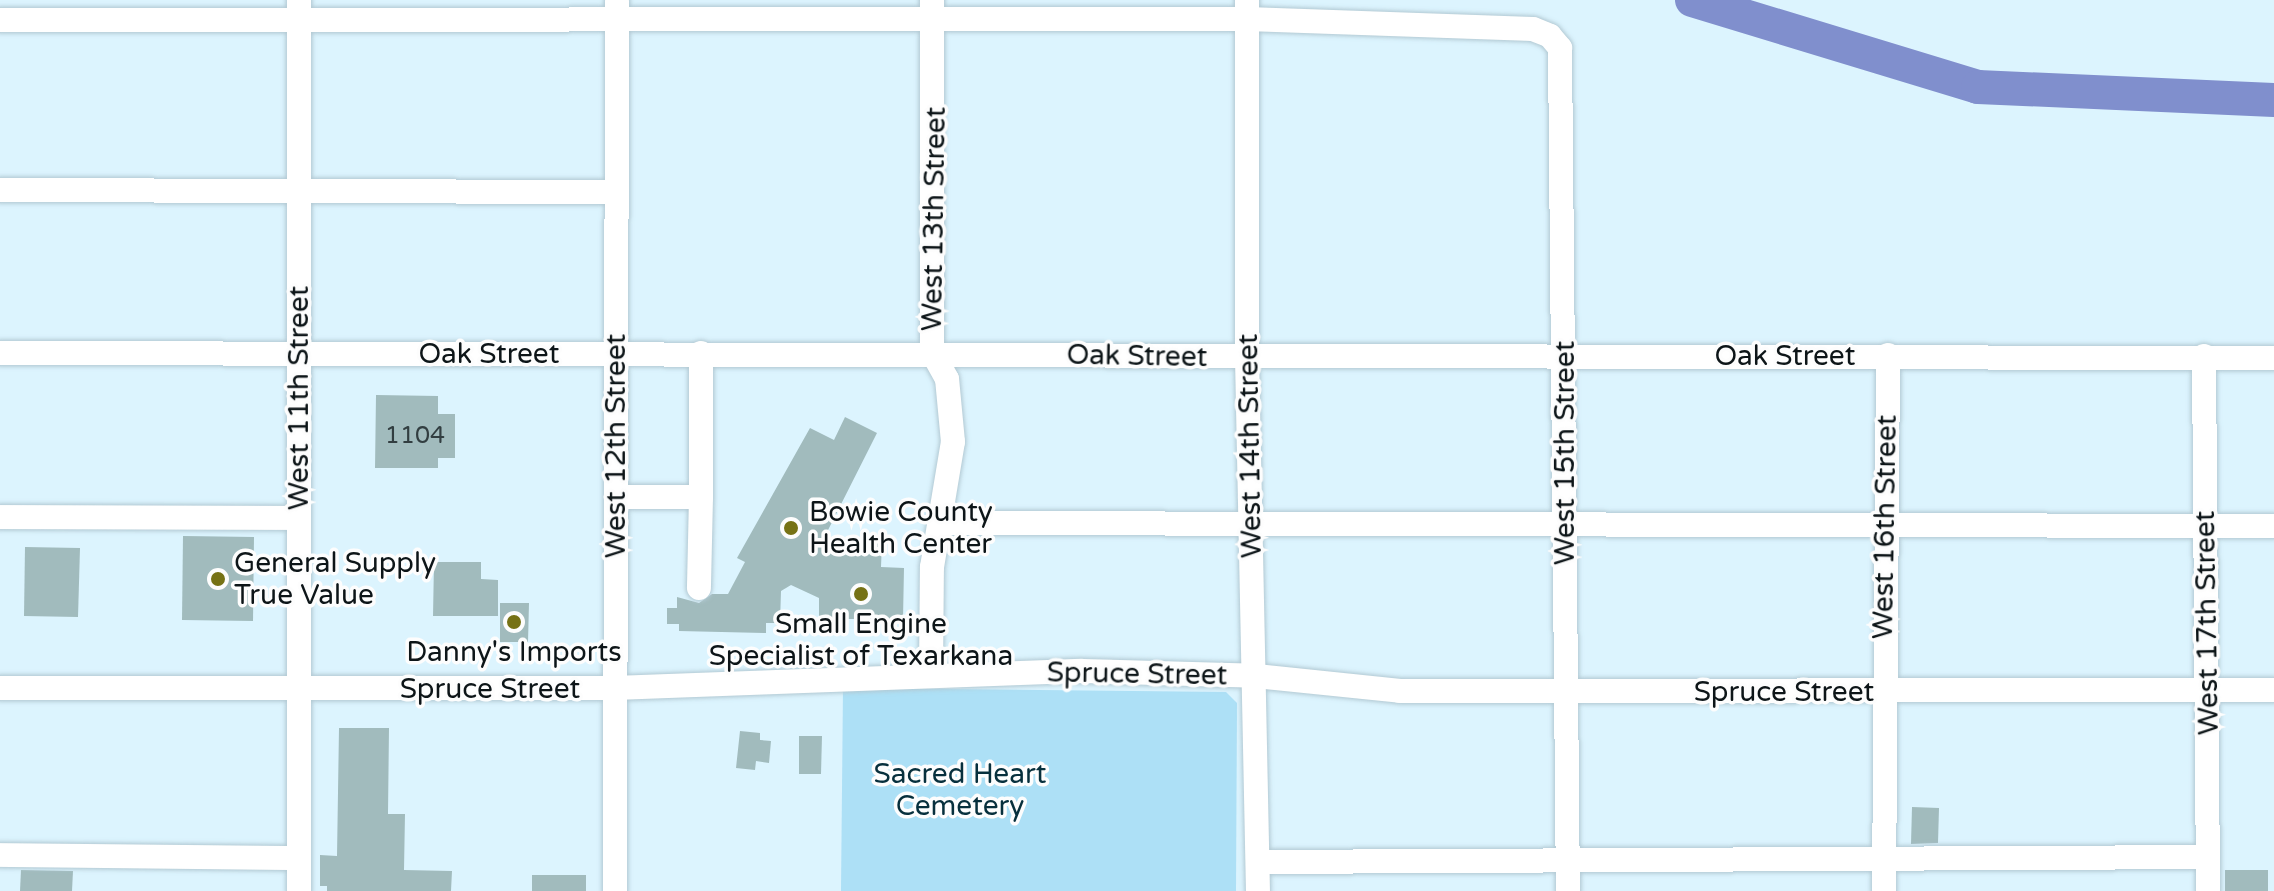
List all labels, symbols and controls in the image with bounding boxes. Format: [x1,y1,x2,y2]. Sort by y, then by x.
street label: West 13th Street [915,107,953,331]
street label: West 11th Street [282,286,316,510]
street label: West 12th Street [599,334,633,558]
street label: West 14th Street [1231,334,1269,558]
street label: Oak Street [419,337,559,371]
street label: Oak Street [1066,338,1208,374]
street label: Oak Street [1715,339,1855,373]
street label: West 15th Street [1548,341,1582,565]
street label: West 16th Street [1866,415,1904,639]
house number: 1104 [385,422,445,450]
place label: Bowie County Health Center [809,495,993,561]
street label: West 17th Street [2188,511,2226,735]
marker: Bowie County Health Center [780,517,802,539]
place label: General Supply True Value [234,546,436,612]
marker: General Supply True Value [209,570,227,588]
marker: Small Engine Specialist of Texarkana [852,585,870,603]
place label: Small Engine Specialist of Texarkana [709,607,1013,673]
marker: Danny's Imports [505,613,523,631]
place label: Danny's Imports [406,635,622,669]
street label: Spruce Street [1047,656,1227,692]
street label: Spruce Street [400,672,580,706]
street label: Spruce Street [1694,675,1874,709]
park label: Sacred Heart Cemetery [874,757,1046,823]

